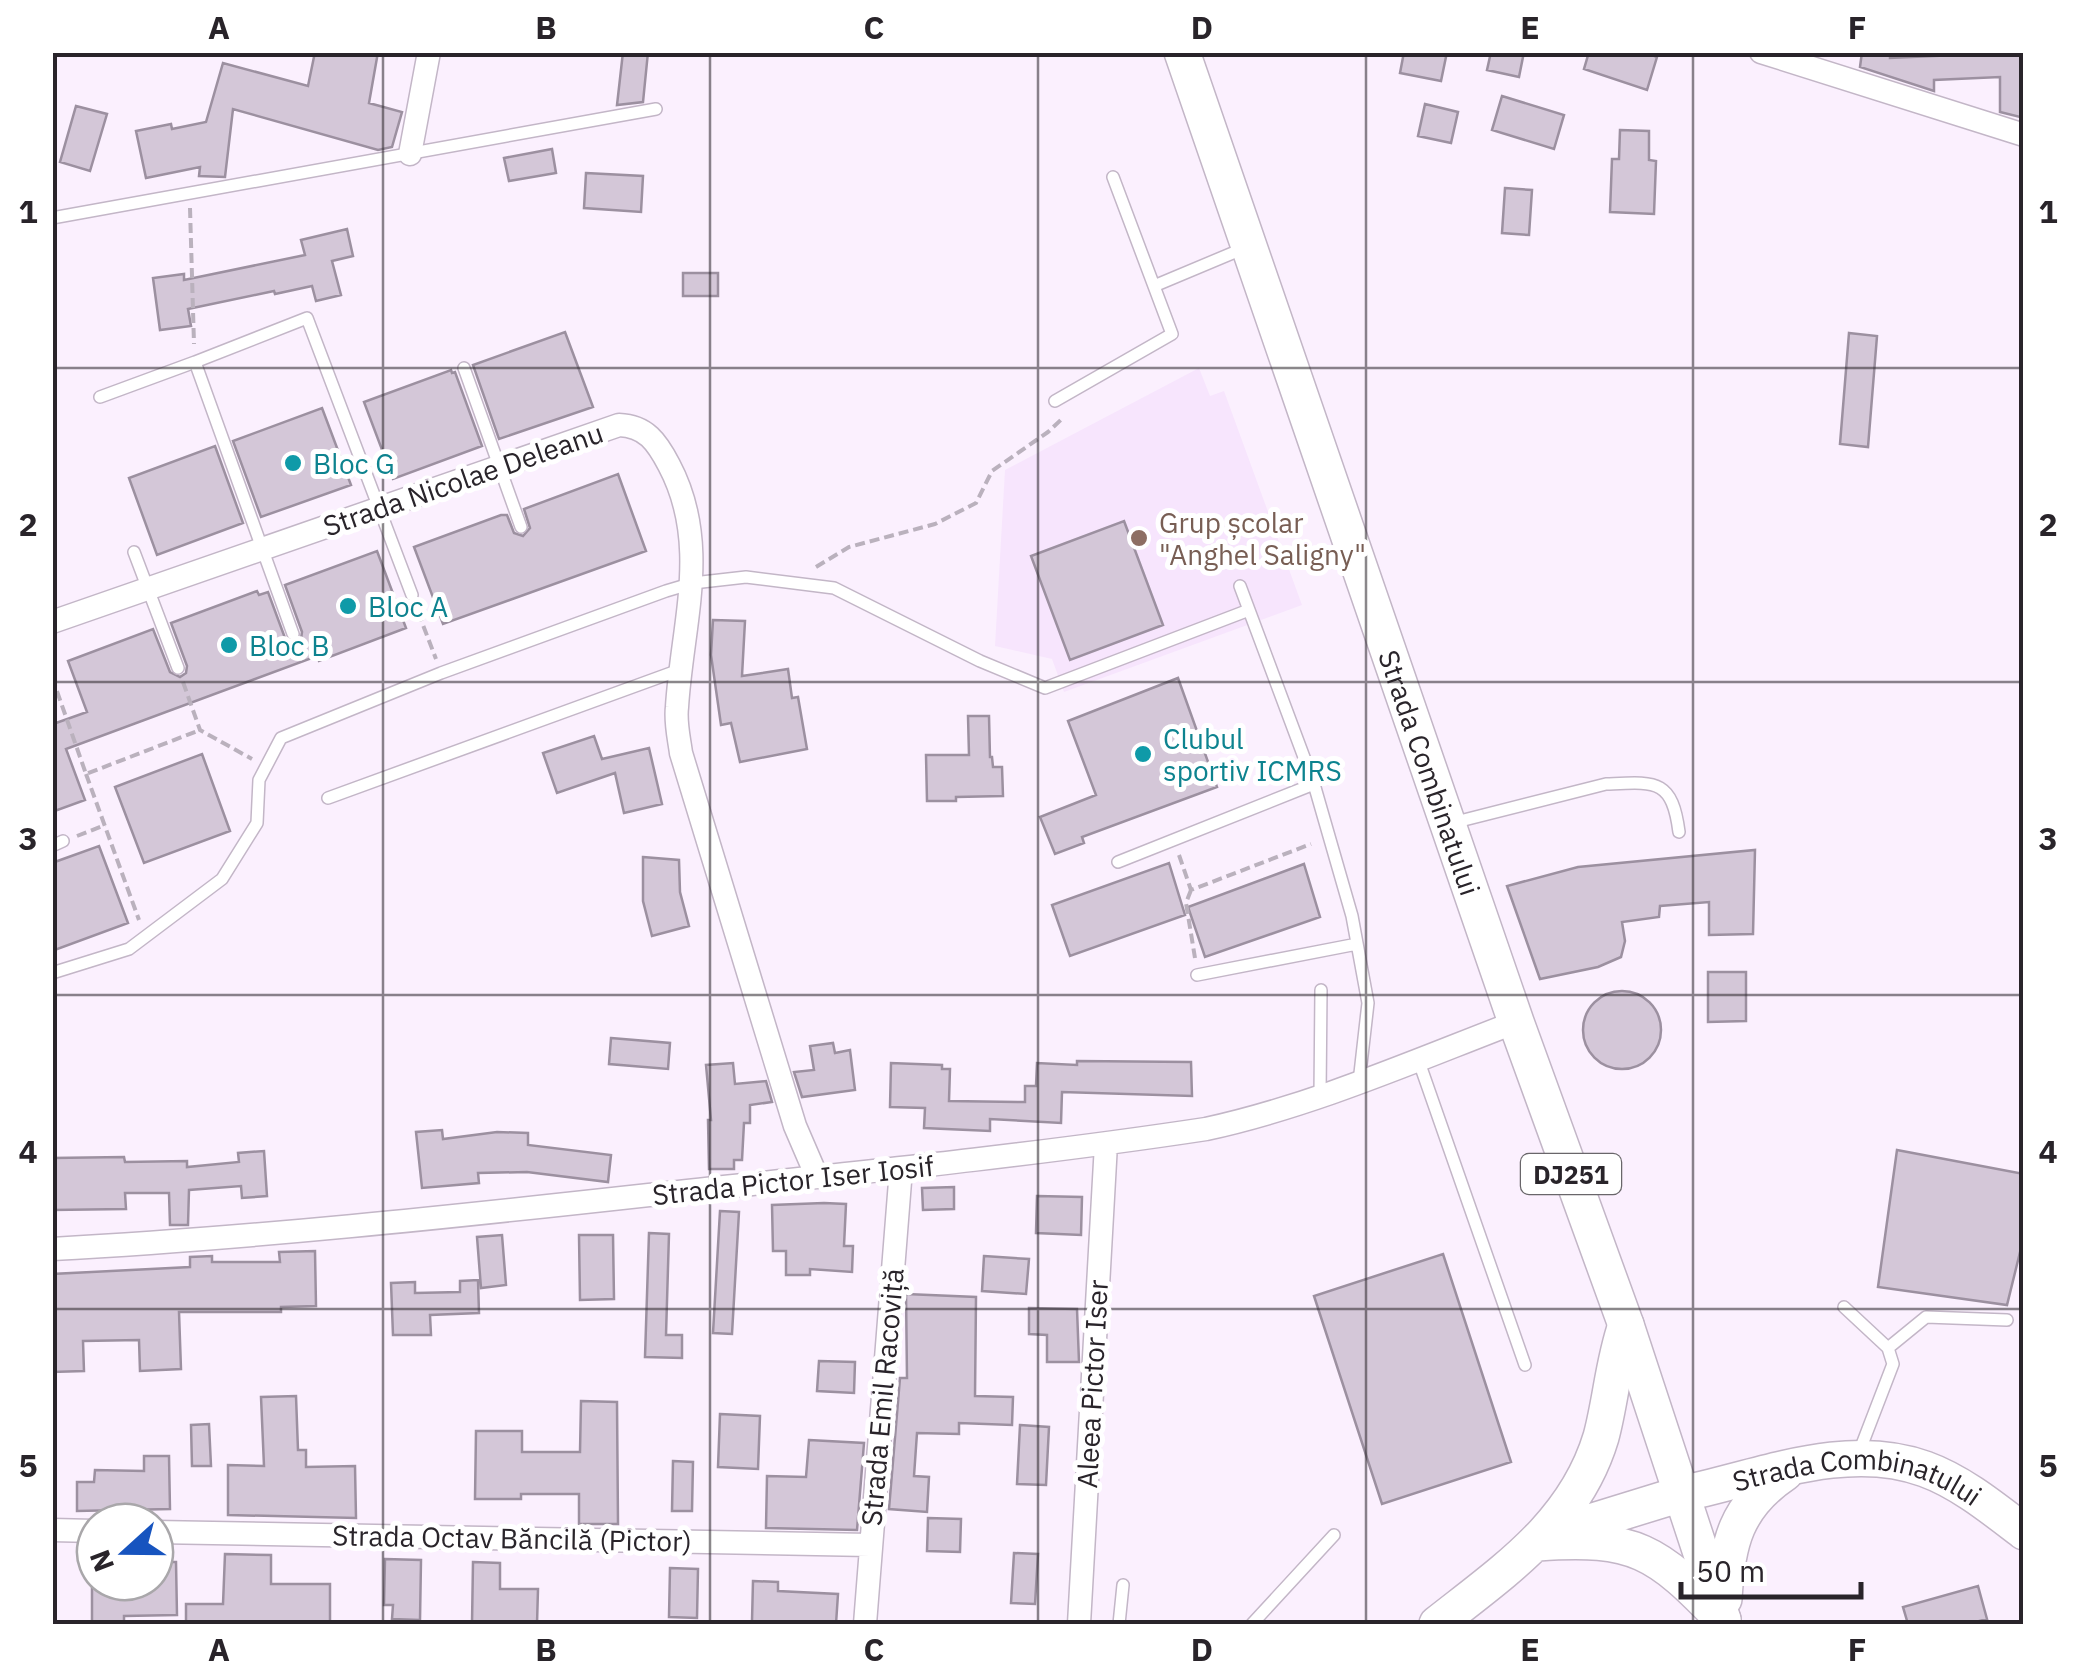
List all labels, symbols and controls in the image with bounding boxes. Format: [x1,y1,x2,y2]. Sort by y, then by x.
text: A [208,6,230,48]
text: B [535,6,557,48]
text: C [864,6,884,48]
text: D [1191,6,1213,48]
text: E [1520,6,1540,48]
text: F [1848,6,1866,48]
text: 1 [18,190,38,232]
text: 1 [2038,190,2058,232]
street label: Strada Nicolae Deleanu [318,414,608,544]
place label: Bloc G [313,445,395,482]
marker: Bloc G [282,452,304,474]
text: 2 [18,503,38,545]
text: 2 [2038,503,2058,545]
place label: Grup școlar "Anghel Saligny" [1159,504,1366,573]
marker: Grup școlar "Anghel Saligny" [1128,527,1150,549]
place label: Bloc A [368,588,448,625]
marker: Bloc A [337,595,359,617]
place label: Bloc B [249,627,330,664]
marker: Bloc B [218,634,240,656]
street label: Strada Combinatului [1371,645,1489,900]
place label: Clubul sportiv ICMRS [1163,720,1342,789]
marker: Clubul sportiv ICMRS [1132,743,1154,765]
text: 3 [18,817,38,859]
text: 3 [2038,817,2058,859]
text: 4 [18,1130,38,1172]
text: 4 [2038,1130,2058,1172]
street label: Strada Pictor Iser Iosif [650,1147,936,1213]
road number: DJ251 [1521,1154,1621,1194]
street label: Strada Emil Racoviță [852,1267,912,1527]
street label: Aleea Pictor Iser [1068,1279,1116,1489]
street label: Strada Combinatului [1728,1440,1989,1513]
text: 5 [18,1444,38,1486]
text: 5 [2038,1444,2058,1486]
north arrow [75,1502,175,1602]
street label: Strada Octav Băncilă (Pictor) [332,1516,692,1560]
scale bar [1681,1537,1861,1599]
text: N [80,1545,122,1577]
text: 50 m [1696,1551,1765,1590]
text: A [208,1628,230,1670]
text: B [535,1628,557,1670]
text: C [864,1628,884,1670]
text: D [1191,1628,1213,1670]
text: E [1520,1628,1540,1670]
text: F [1848,1628,1866,1670]

